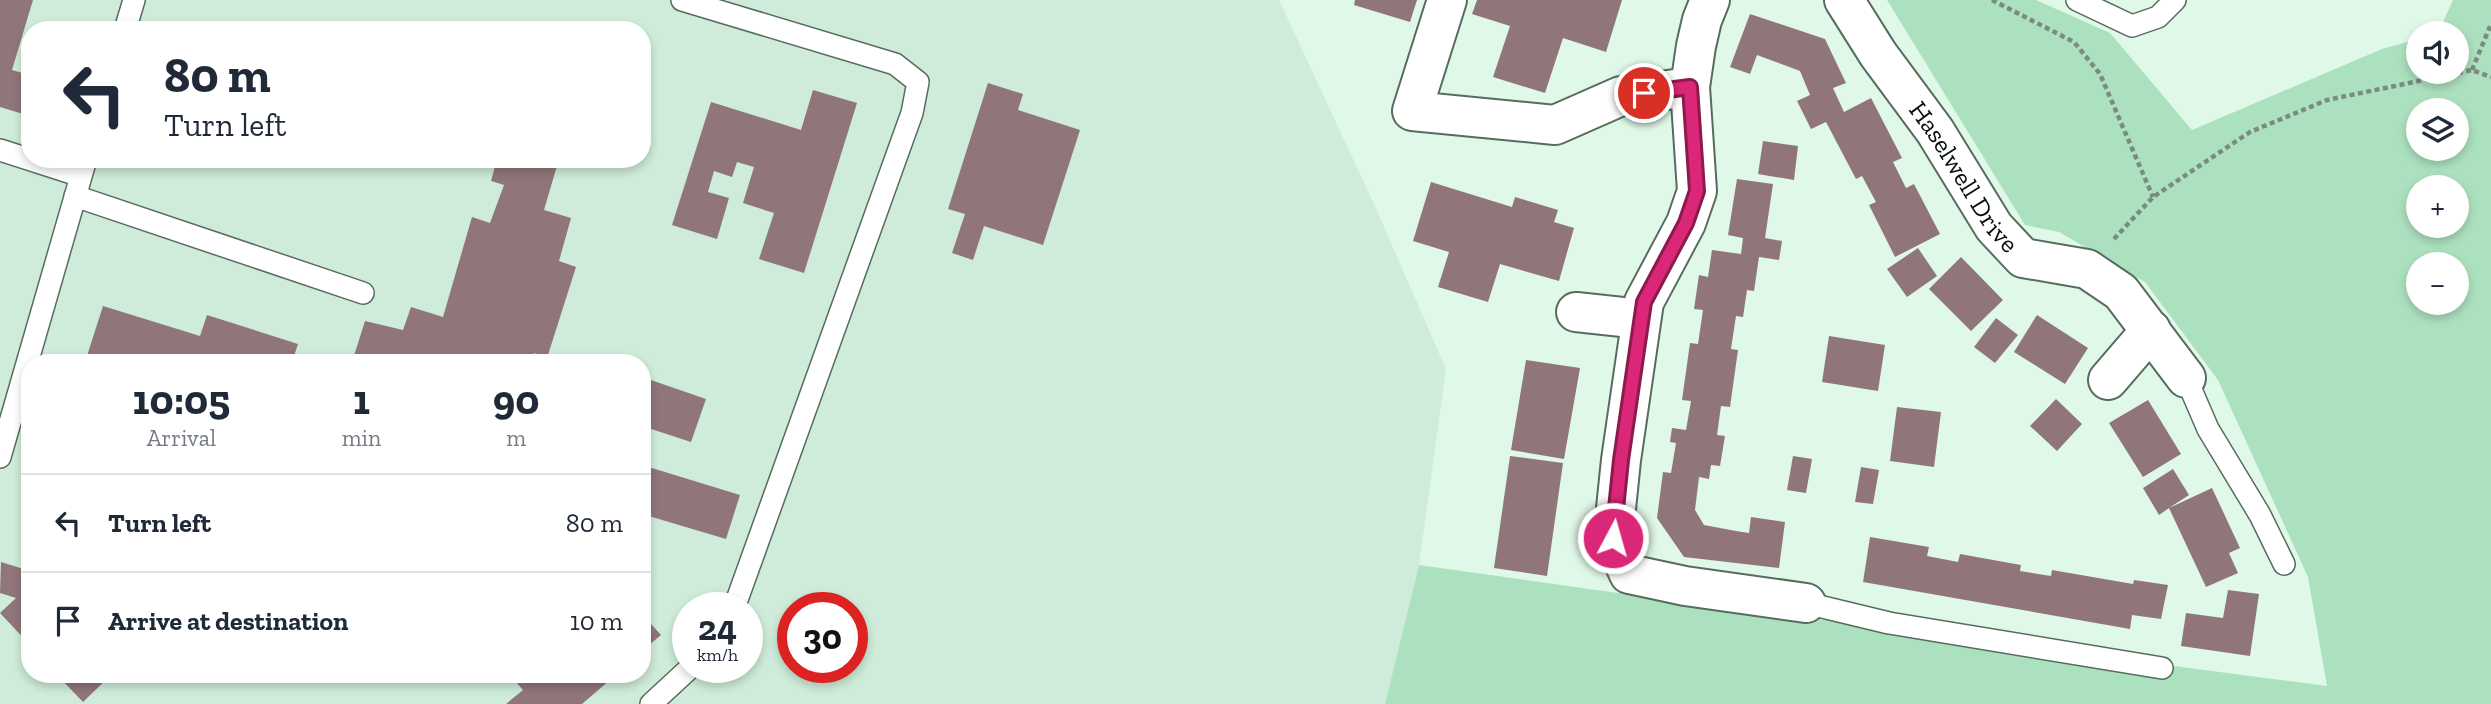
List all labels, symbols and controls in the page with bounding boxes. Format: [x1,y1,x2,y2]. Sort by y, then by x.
map controls [2406,21,2469,315]
button: sound [2406,21,2469,84]
text: 80 m [164,46,271,105]
icon: left [49,49,140,140]
pin [1614,63,1674,123]
icon: arrive [1625,74,1663,112]
street label: Haselwell Drive [1902,95,2026,259]
button: layers [2406,98,2469,161]
text: Turn left [164,106,286,144]
button: + [2406,175,2469,238]
button: − [2406,252,2469,315]
text: 10:05 [133,374,230,425]
text: 1 [353,374,370,425]
text: 90 [493,374,539,425]
text: Arrival [147,424,216,452]
text: min [342,424,381,452]
text: m [506,424,526,452]
position arrow [1576,501,1650,575]
icon: left [49,504,87,542]
text: Turn left [108,507,211,539]
text: 80 m [566,507,623,539]
speed limit sign: 30 [777,592,868,683]
icon: arrive [49,602,87,640]
text: Arrive at destination [108,605,348,637]
text: 10 m [570,605,623,637]
text: 24 [698,607,737,649]
text: km/h [697,644,738,666]

